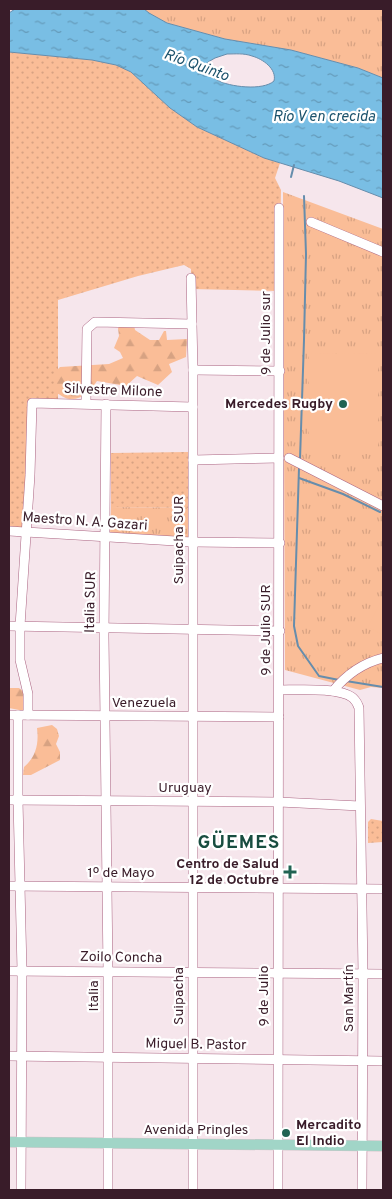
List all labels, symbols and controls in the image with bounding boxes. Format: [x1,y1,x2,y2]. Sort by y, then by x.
water label: Río Quinto [161,45,231,87]
water label: Río V en crecida [273,108,376,127]
street label: 9 de Julio sur [258,290,275,375]
street label: Silvestre Milone [63,381,163,401]
place label: Mercedes Rugby [225,396,333,413]
marker: Mercedes Rugby [337,398,349,410]
street label: Suipacha SUR [171,496,188,584]
street label: Maestro N. A. Gazari [22,509,148,535]
street label: Italia SUR [82,571,100,633]
street label: 9 de Julio SUR [258,584,275,676]
street label: Venezuela [112,695,176,712]
street label: Uruguay [158,780,212,797]
district label: GÜEMES [198,830,280,855]
place label: Centro de Salud 12 de Octubre [176,856,279,889]
street label: 1º de Mayo [87,865,155,882]
marker: Centro de Salud 12 de Octubre [283,865,297,879]
street label: Zoilo Concha [80,949,162,967]
street label: San Martín [341,964,358,1032]
street label: 9 de Julio [256,965,273,1026]
street label: Suipacha [171,967,188,1025]
street label: Italia [86,980,103,1012]
street label: Miguel B. Pastor [145,1036,247,1054]
place label: Mercadito El Indio [296,1117,361,1150]
street label: Avenida Pringles [144,1122,248,1139]
marker: Mercadito El Indio [280,1127,292,1139]

